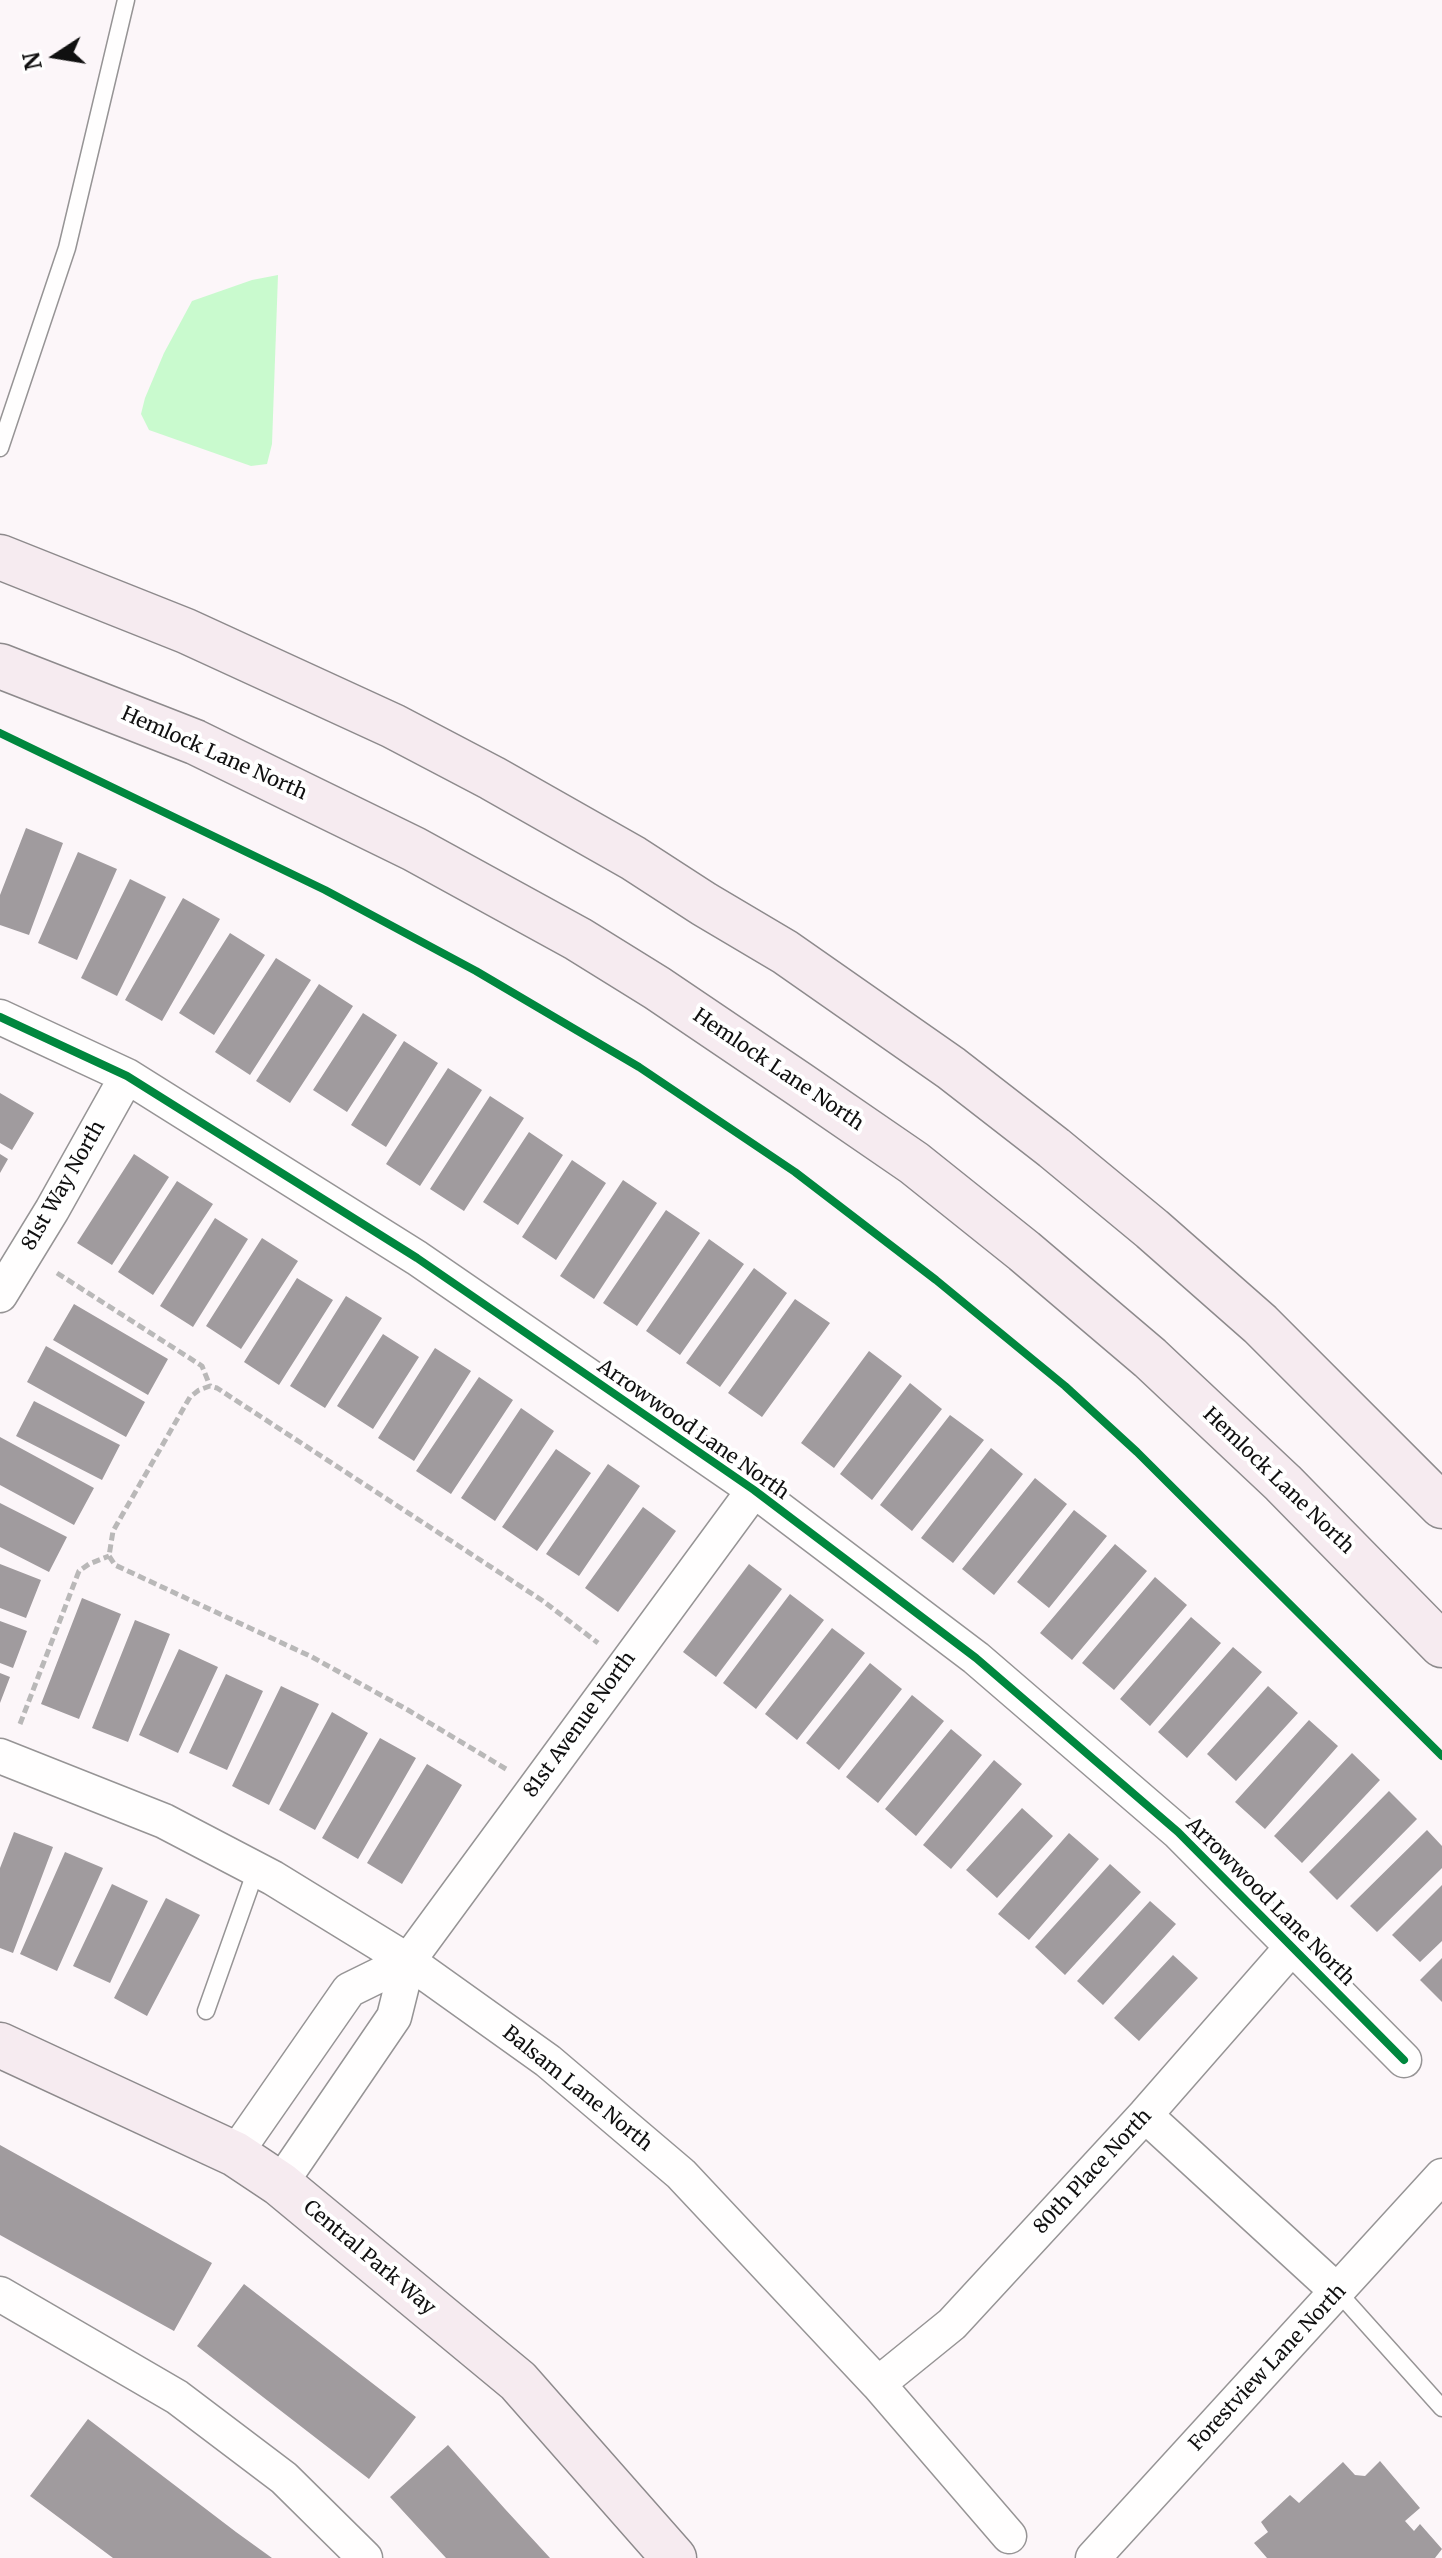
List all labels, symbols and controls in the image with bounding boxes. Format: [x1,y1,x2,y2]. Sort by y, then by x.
north arrow [16,16,96,96]
text: N [17,50,48,72]
street label: Hemlock Lane North [117,702,311,806]
street label: Hemlock Lane North [688,1004,868,1136]
street label: 81st Way North [17,1117,111,1255]
street label: Arrowwood Lane North [593,1355,793,1505]
street label: Hemlock Lane North [1197,1403,1359,1559]
street label: 81st Avenue North [519,1647,641,1803]
street label: Arrowwood Lane North [1181,1813,1359,1991]
street label: Balsam Lane North [497,2021,657,2157]
street label: 80th Place North [1029,2105,1157,2239]
street label: Central Park Way [298,2196,440,2320]
street label: Forestview Lane North [1185,2280,1351,2456]

